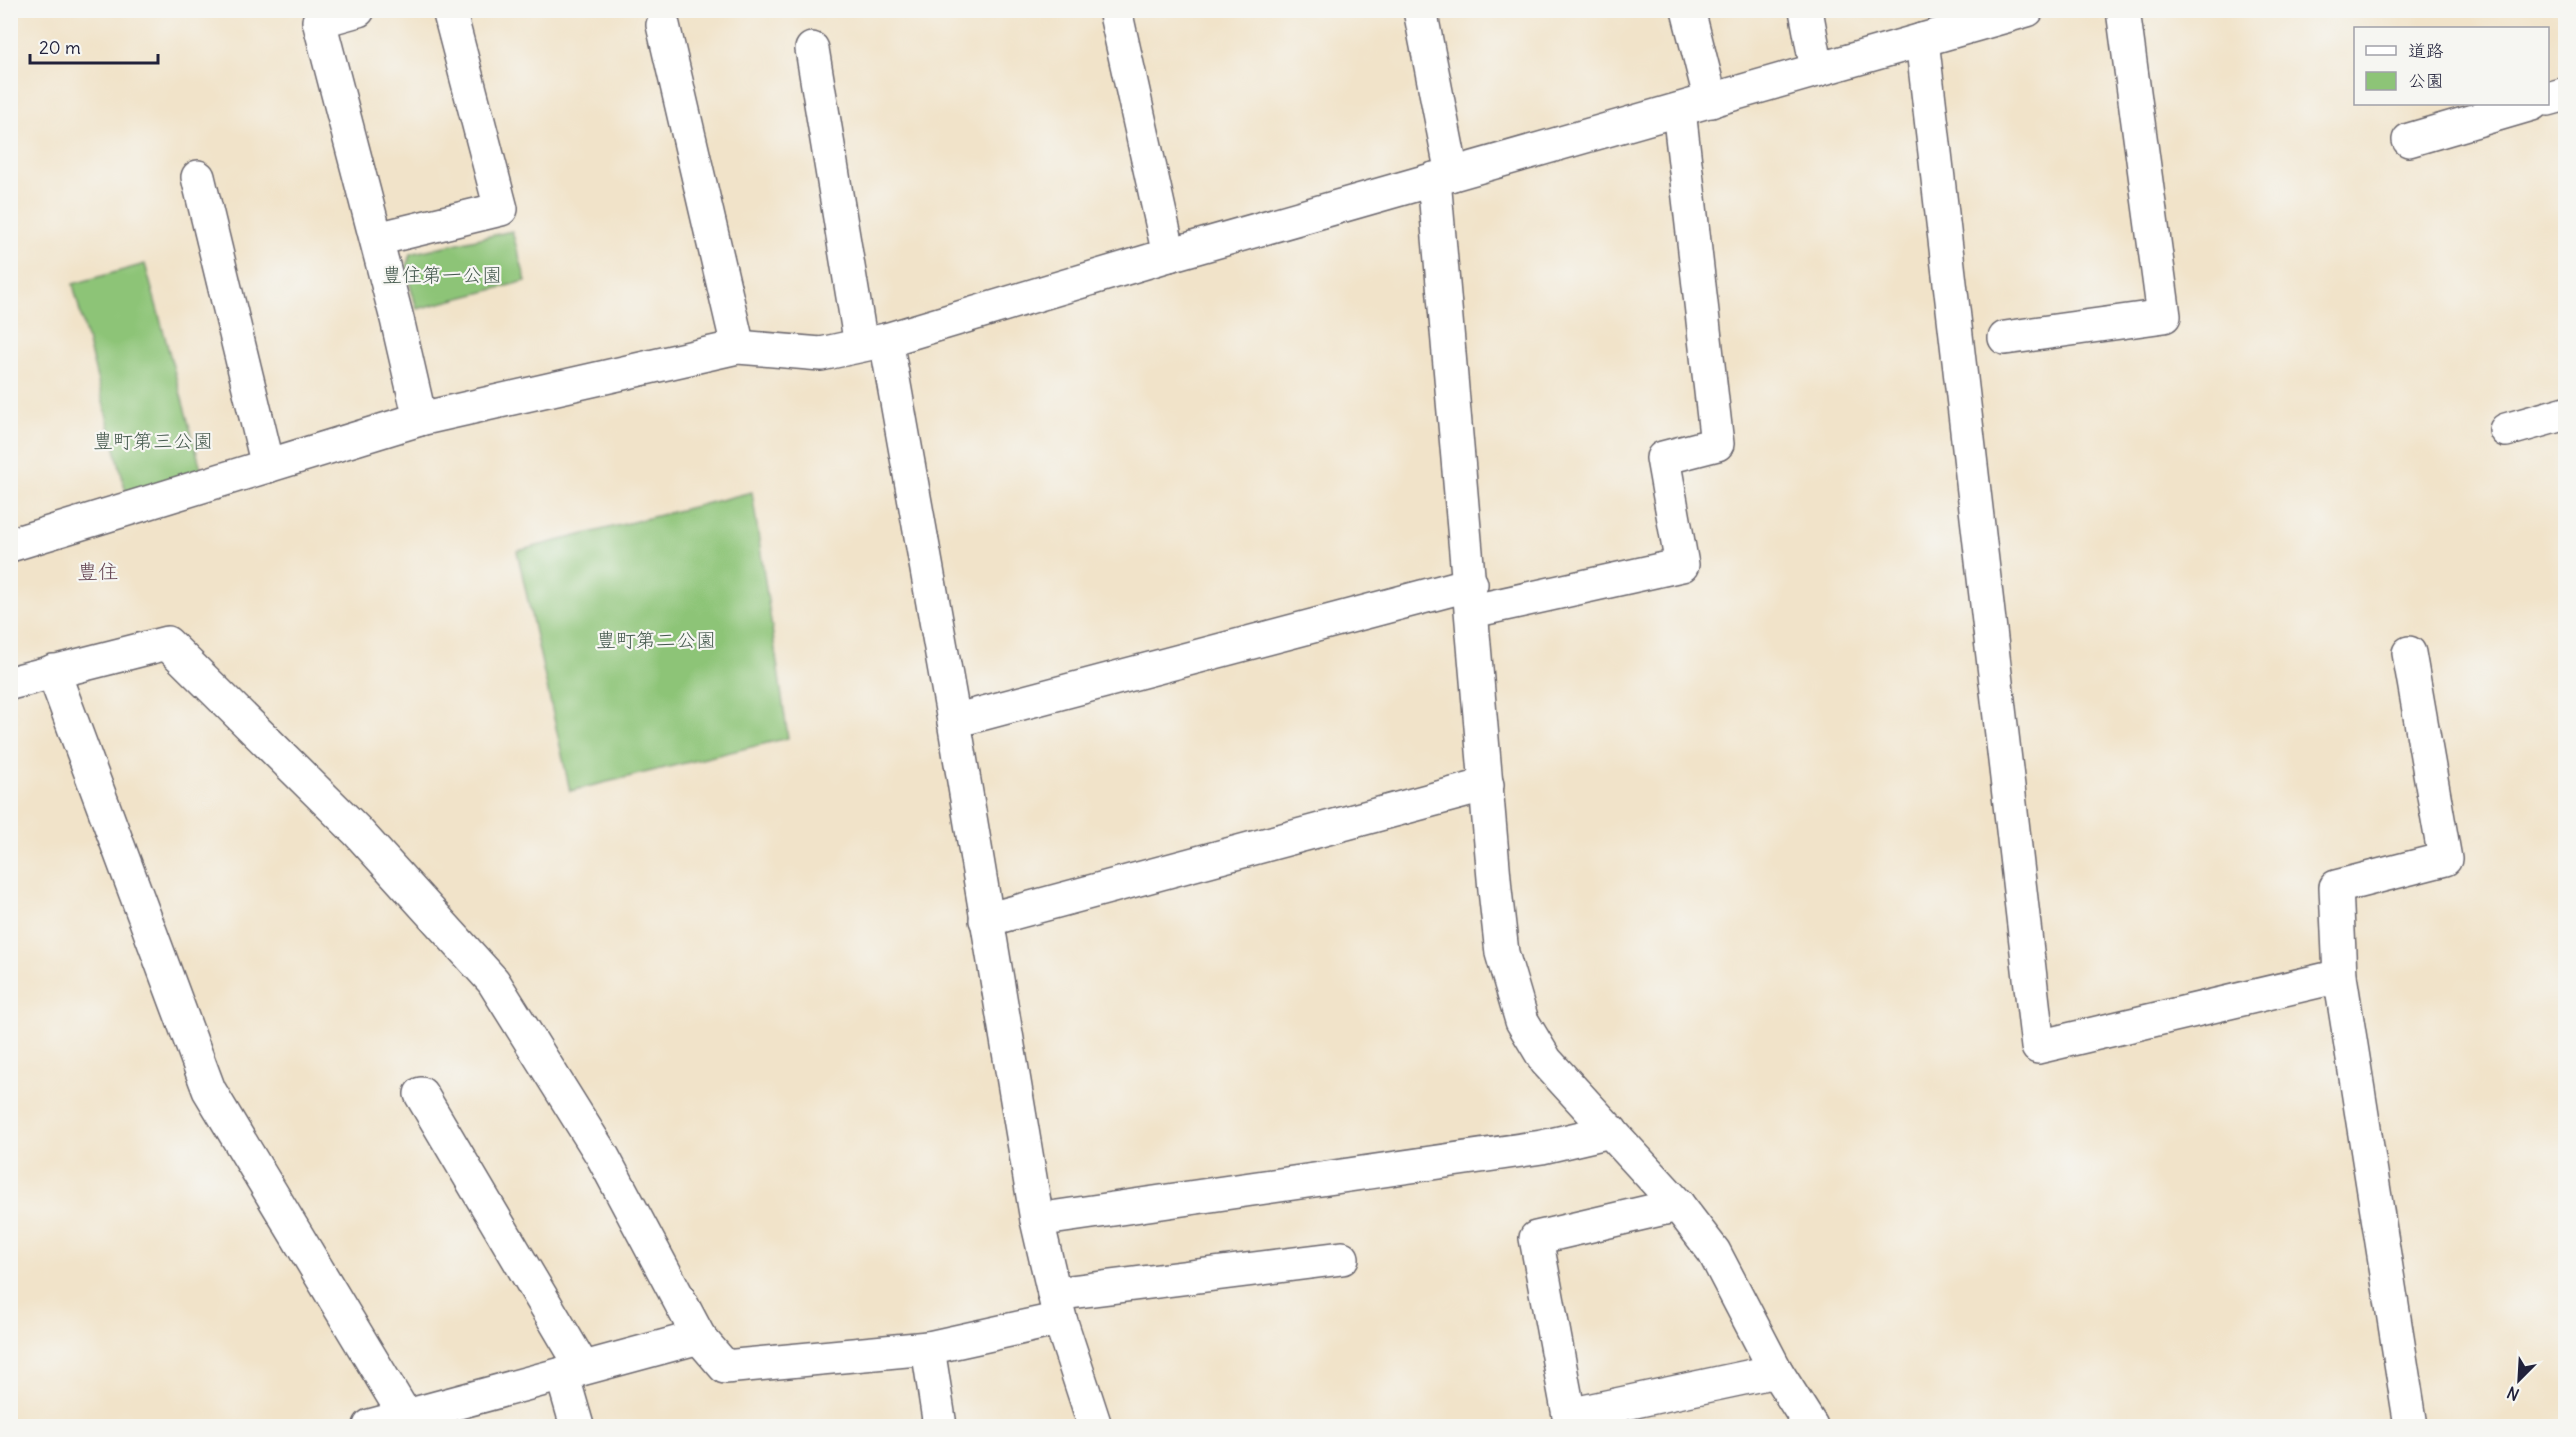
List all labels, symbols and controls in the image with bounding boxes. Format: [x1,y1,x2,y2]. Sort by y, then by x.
scale bar [30,27,158,65]
legend [2354,27,2549,105]
text: 20 m [39,36,81,59]
text: 道路 [2408,39,2444,62]
text: 公園 [2408,69,2444,92]
park label: 豊住第一公園 [382,262,502,287]
park label: 豊町第三公園 [93,428,213,453]
district label: 豊住 [77,558,119,585]
park label: 豊町第二公園 [596,627,716,652]
north arrow [2489,1350,2549,1410]
text: N [2504,1382,2522,1405]

